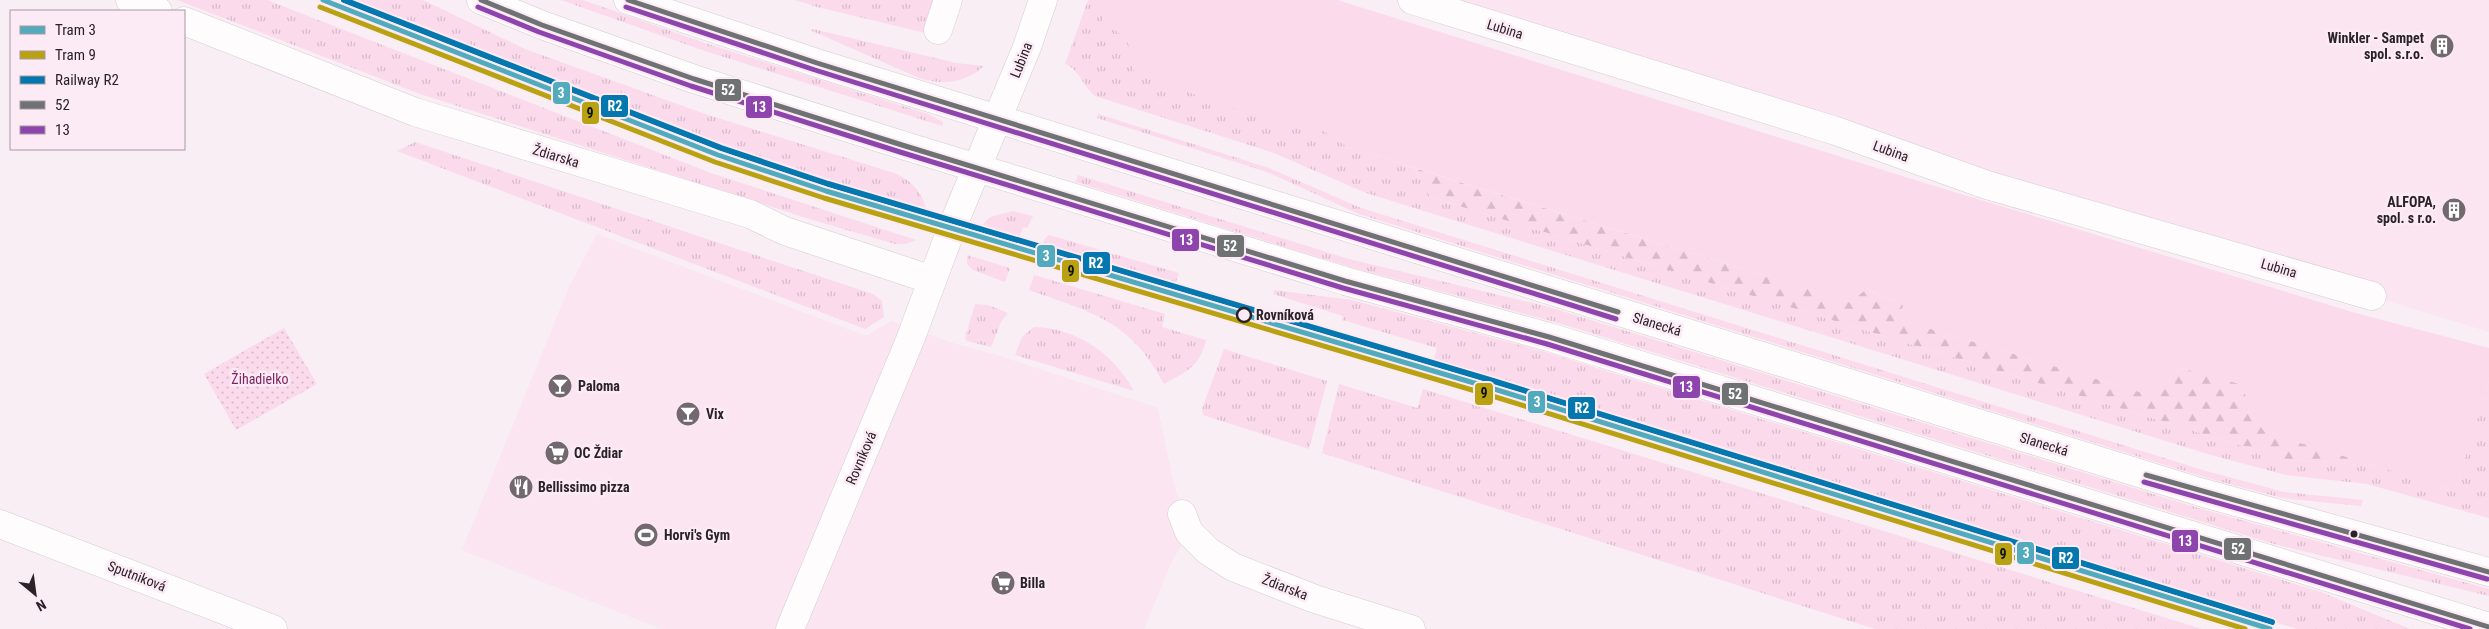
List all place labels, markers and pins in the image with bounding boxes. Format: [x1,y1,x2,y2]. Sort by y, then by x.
place label: Winkler - Sampet spol. s.r.o. [2328,30,2424,62]
building icon: Winkler - Sampet spol. s.r.o. [2429,33,2455,59]
place label: ALFOPA, spol. s r.o. [2377,194,2436,226]
building icon: ALFOPA, spol. s r.o. [2441,197,2467,223]
marker: Rovníková [1236,307,1252,323]
place label: Rovníková [1256,307,1314,323]
bar icon: Paloma [547,373,573,399]
place label: Paloma [578,378,620,394]
bar icon: Vix [675,401,701,427]
place label: Vix [706,406,725,422]
supermarket icon: OC Ždiar [544,440,570,466]
place label: OC Ždiar [574,444,623,461]
restaurant icon: Bellissimo pizza [508,474,534,500]
place label: Bellissimo pizza [538,479,630,495]
sports icon: Horvi's Gym [633,522,659,548]
place label: Horvi's Gym [664,527,730,543]
unlabelled marker [2349,529,2359,539]
supermarket icon: Billa [990,570,1016,596]
place label: Billa [1020,575,1045,591]

